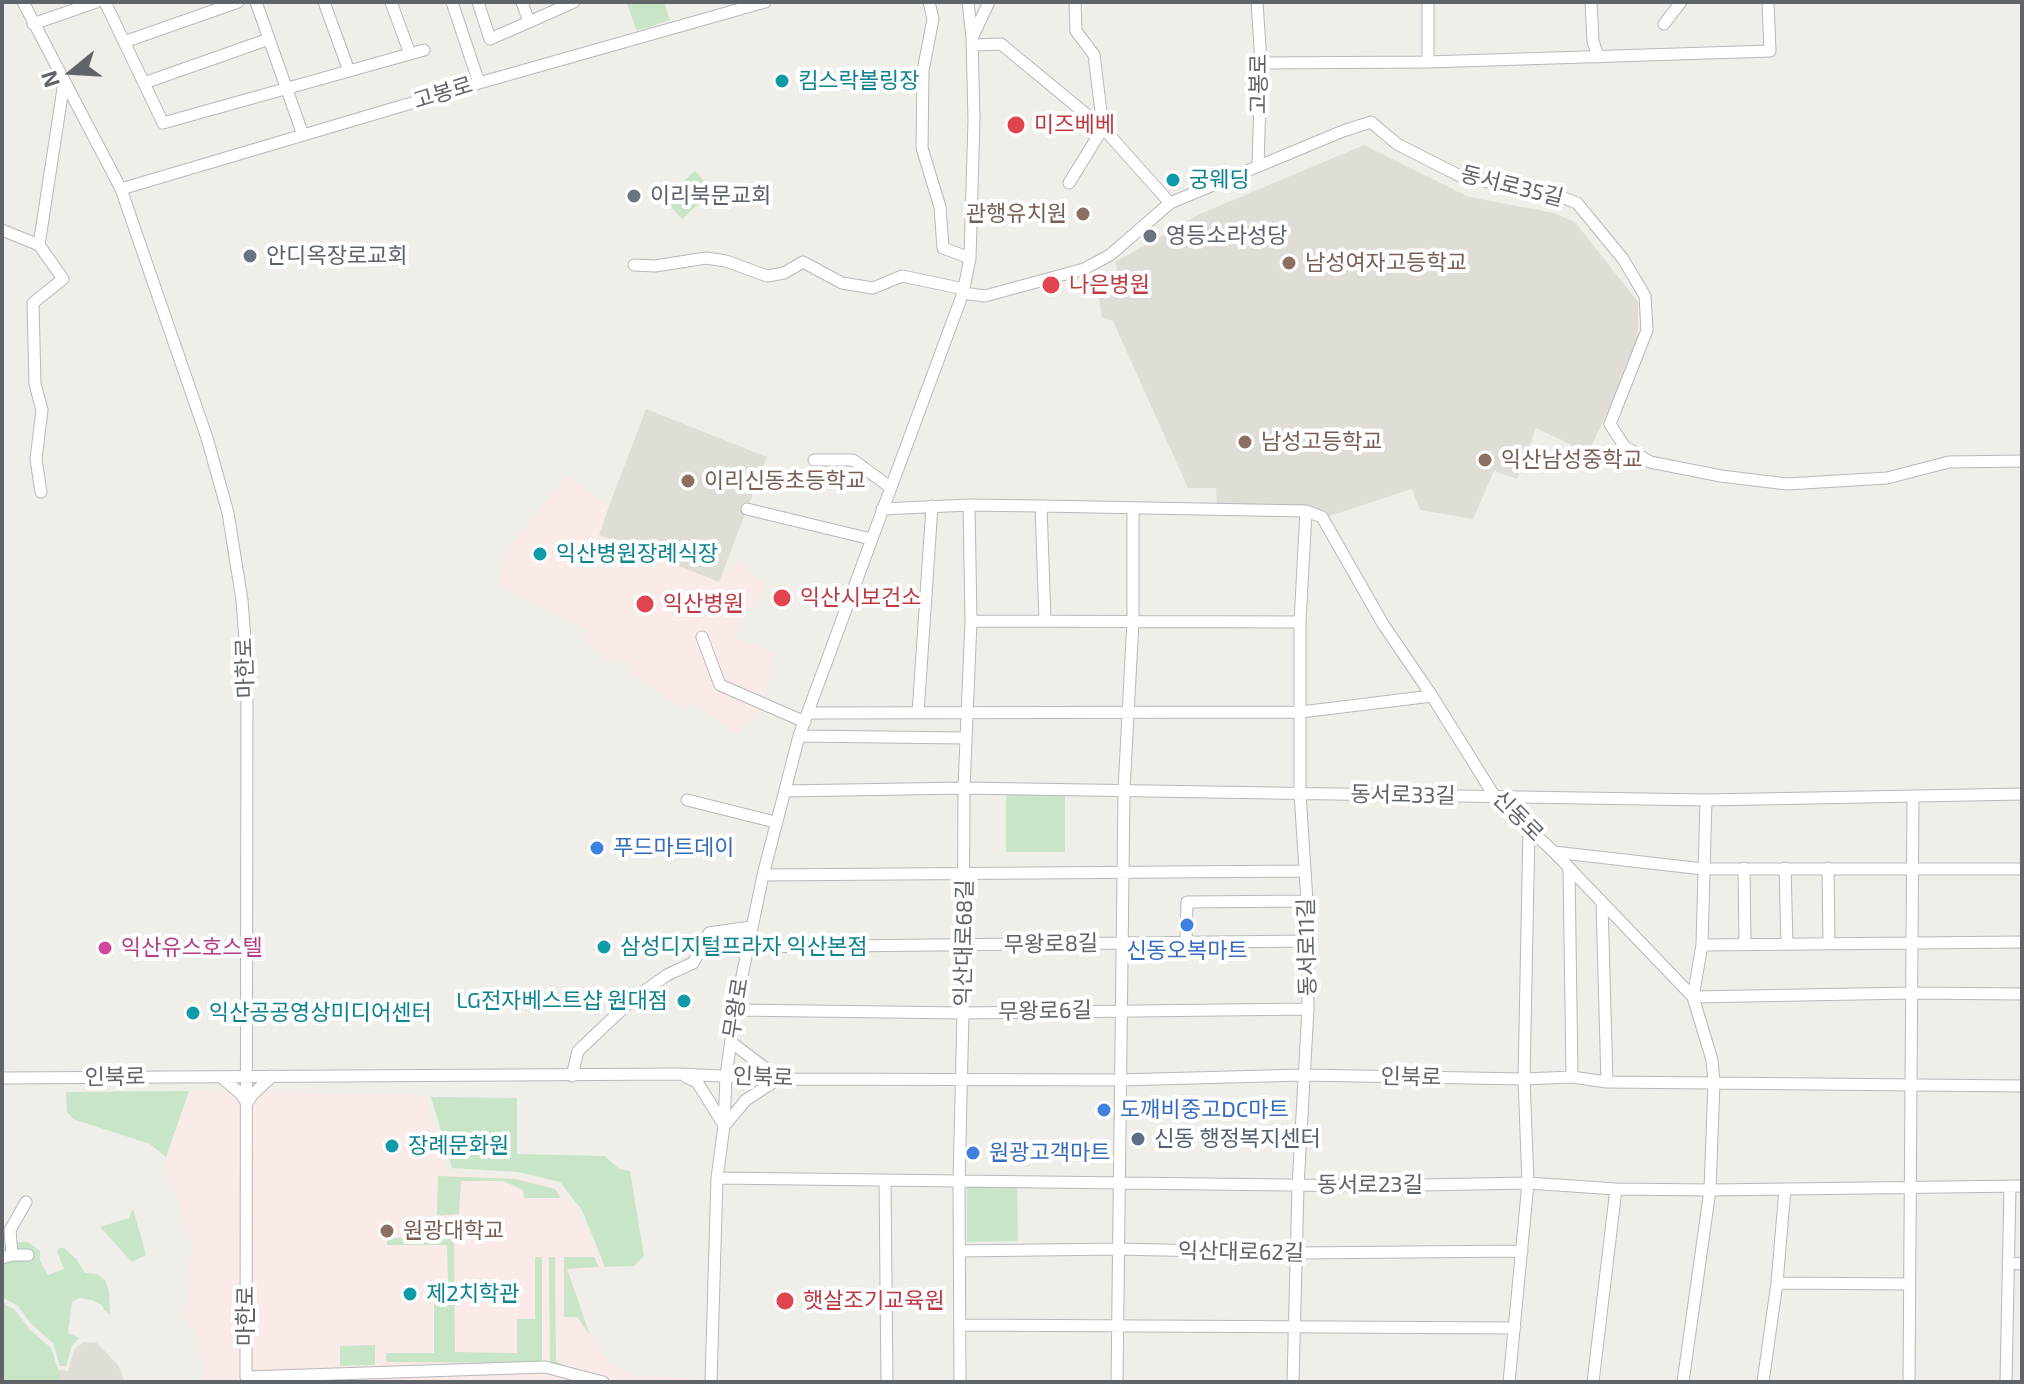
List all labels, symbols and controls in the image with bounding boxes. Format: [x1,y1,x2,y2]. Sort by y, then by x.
north arrow [32,32,112,112]
street label: 고봉로 [1246,54,1272,114]
text: N [34,68,64,91]
place label: 킴스락볼링장 [798,68,919,94]
street label: 고봉로 [410,72,476,114]
marker: 킴스락볼링장 [773,72,791,90]
place label: 미즈베베 [1034,112,1115,138]
marker: 미즈베베 [1005,114,1027,136]
street label: 동서로35길 [1458,160,1566,212]
place label: 궁웨딩 [1189,167,1250,193]
marker: 궁웨딩 [1164,171,1182,189]
place label: 이리북문교회 [650,183,771,209]
marker: 이리북문교회 [625,187,643,205]
place label: 관행유치원 [966,201,1067,227]
marker: 관행유치원 [1074,205,1092,223]
place label: 영등소라성당 [1166,223,1287,249]
marker: 영등소라성당 [1141,227,1159,245]
place label: 안디옥장로교회 [266,243,408,269]
marker: 안디옥장로교회 [241,247,259,265]
place label: 남성여자고등학교 [1305,250,1467,276]
marker: 남성여자고등학교 [1280,254,1298,272]
place label: 나은병원 [1069,272,1150,298]
marker: 나은병원 [1040,274,1062,296]
place label: 남성고등학교 [1261,429,1382,455]
marker: 남성고등학교 [1236,433,1254,451]
place label: 익산남성중학교 [1501,447,1643,473]
marker: 익산남성중학교 [1476,451,1494,469]
place label: 이리신동초등학교 [704,468,866,494]
marker: 이리신동초등학교 [679,472,697,490]
place label: 익산병원장례식장 [556,541,718,567]
marker: 익산병원장례식장 [531,545,549,563]
place label: 익산시보건소 [800,585,921,611]
marker: 익산시보건소 [771,587,793,609]
place label: 익산병원 [663,591,744,617]
marker: 익산병원 [634,593,656,615]
street label: 마한로 [231,637,259,699]
street label: 동서로33길 [1350,781,1456,809]
street label: 신동로 [1487,785,1549,847]
place label: 푸드마트데이 [613,835,734,861]
marker: 푸드마트데이 [588,839,606,857]
street label: 익산대로68길 [950,879,978,1007]
street label: 동서로11길 [1293,898,1321,996]
marker: 신동오복마트 [1178,916,1196,934]
street label: 무왕로8길 [1004,930,1098,958]
place label: 삼성디지털프라자 익산본점 [620,934,868,960]
place label: 익산유스호스텔 [121,935,263,961]
marker: 삼성디지털프라자 익산본점 [595,938,613,956]
place label: 신동오복마트 [1126,938,1248,964]
marker: 익산유스호스텔 [96,939,114,957]
street label: 무왕로 [718,976,754,1040]
place label: LG전자베스트샵 원대점 [456,988,668,1014]
marker: LG전자베스트샵 원대점 [675,992,693,1010]
street label: 무왕로6길 [998,997,1092,1025]
place label: 익산공공영상미디어센터 [209,1000,432,1026]
marker: 익산공공영상미디어센터 [184,1004,202,1022]
street label: 인북로 [84,1063,146,1091]
street label: 인북로 [732,1063,794,1091]
street label: 인북로 [1380,1063,1442,1091]
place label: 도깨비중고DC마트 [1120,1097,1289,1123]
marker: 도깨비중고DC마트 [1095,1101,1113,1119]
place label: 신동 행정복지센터 [1154,1126,1321,1152]
marker: 신동 행정복지센터 [1129,1130,1147,1148]
place label: 장례문화원 [408,1133,509,1159]
marker: 장례문화원 [383,1137,401,1155]
place label: 원광고객마트 [989,1140,1110,1166]
marker: 원광고객마트 [964,1144,982,1162]
street label: 동서로23길 [1317,1172,1423,1198]
place label: 원광대학교 [403,1218,504,1244]
marker: 원광대학교 [378,1222,396,1240]
street label: 익산대로62길 [1178,1238,1304,1266]
place label: 제2치학관 [426,1281,519,1307]
marker: 제2치학관 [401,1285,419,1303]
street label: 마한로 [233,1286,259,1346]
place label: 햇살조기교육원 [803,1288,945,1314]
marker: 햇살조기교육원 [774,1290,796,1312]

